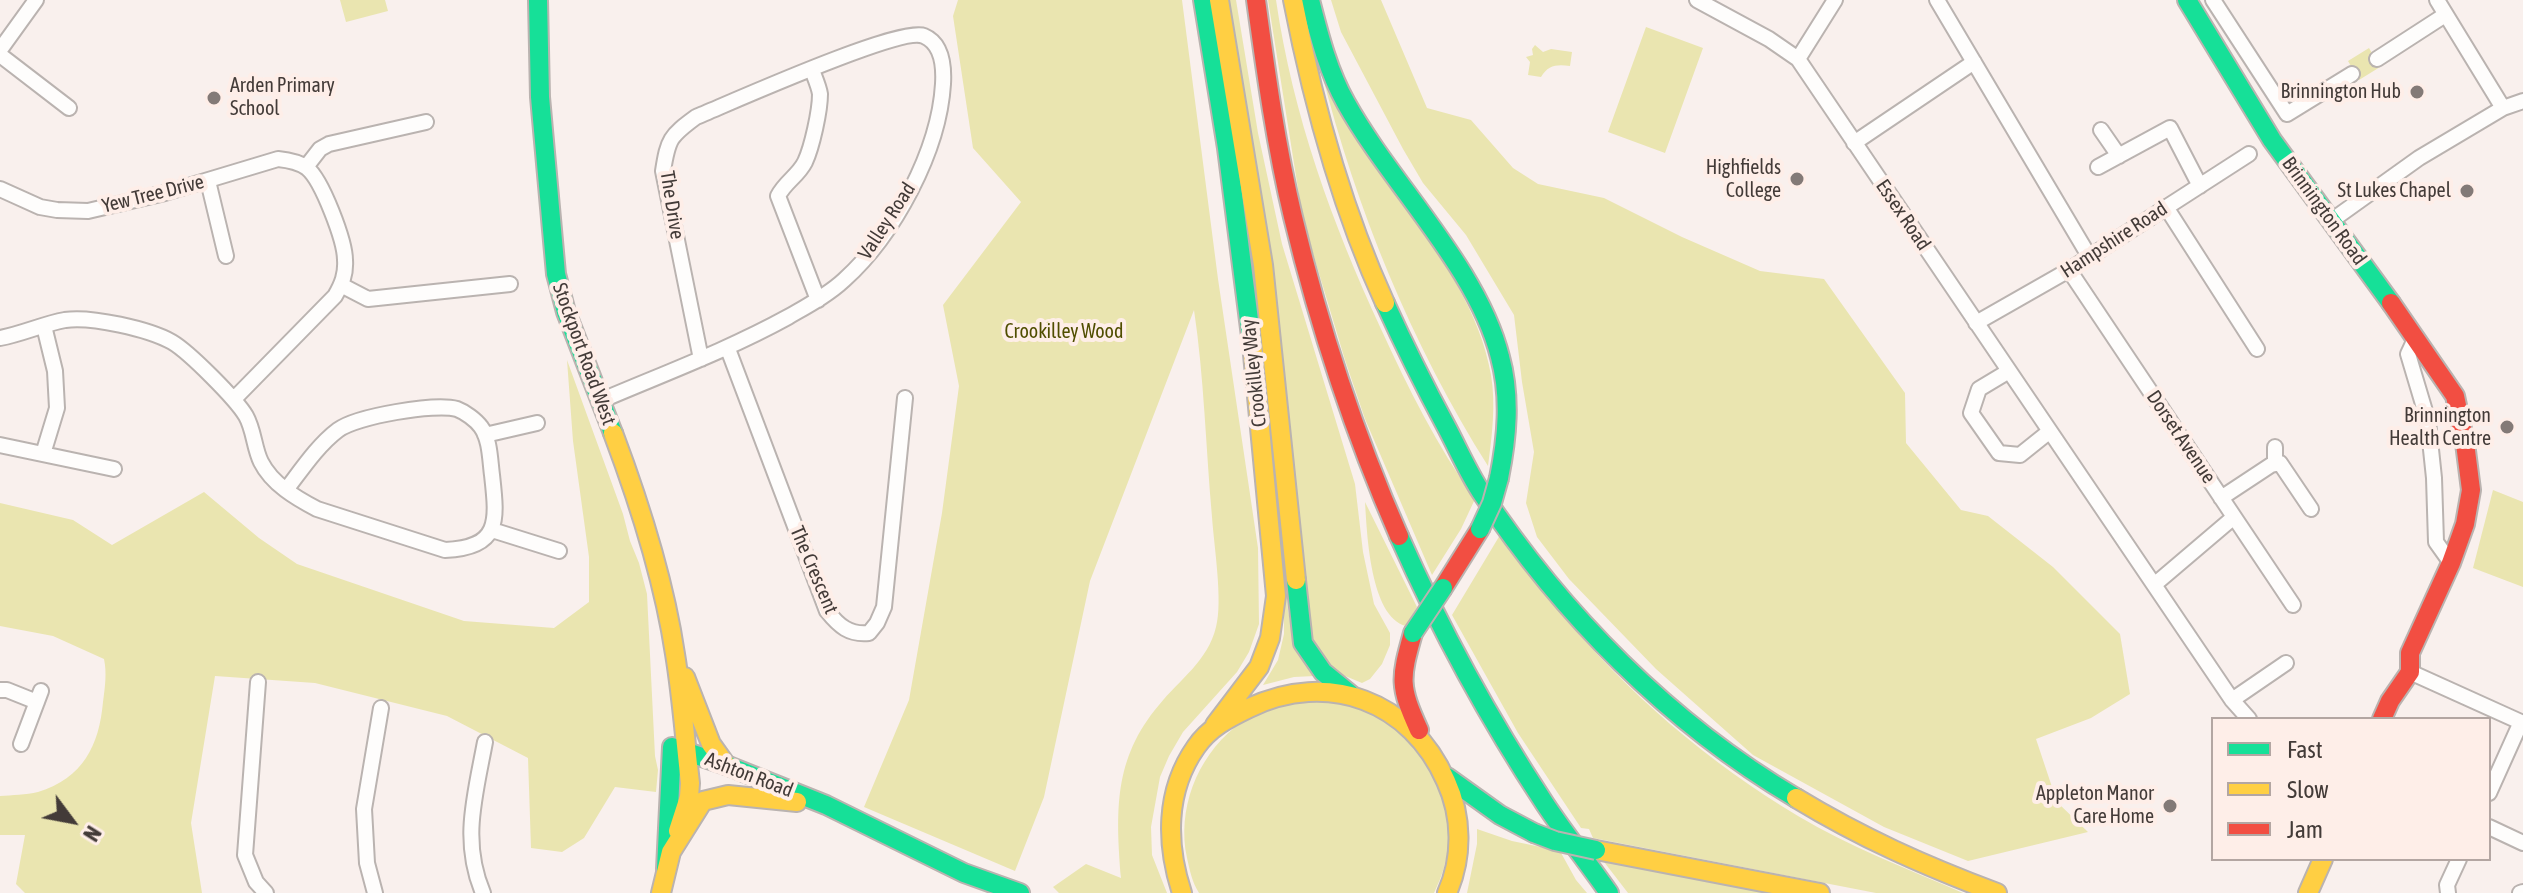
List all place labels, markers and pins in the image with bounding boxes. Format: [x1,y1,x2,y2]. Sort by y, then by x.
place label: Arden Primary School [230,74,335,121]
place label: Brinnington Hub [2281,80,2401,104]
marker: Brinnington Hub [2408,83,2426,101]
marker: Arden Primary School [205,89,223,107]
place label: Highfields College [1706,156,1781,203]
marker: Highfields College [1788,170,1806,188]
place label: St Lukes Chapel [2338,179,2451,203]
marker: St Lukes Chapel [2458,182,2476,200]
place label: Brinnington Health Centre [2389,404,2491,451]
marker: Brinnington Health Centre [2498,418,2516,436]
place label: Appleton Manor Care Home [2036,782,2154,829]
marker: Appleton Manor Care Home [2161,797,2179,815]

